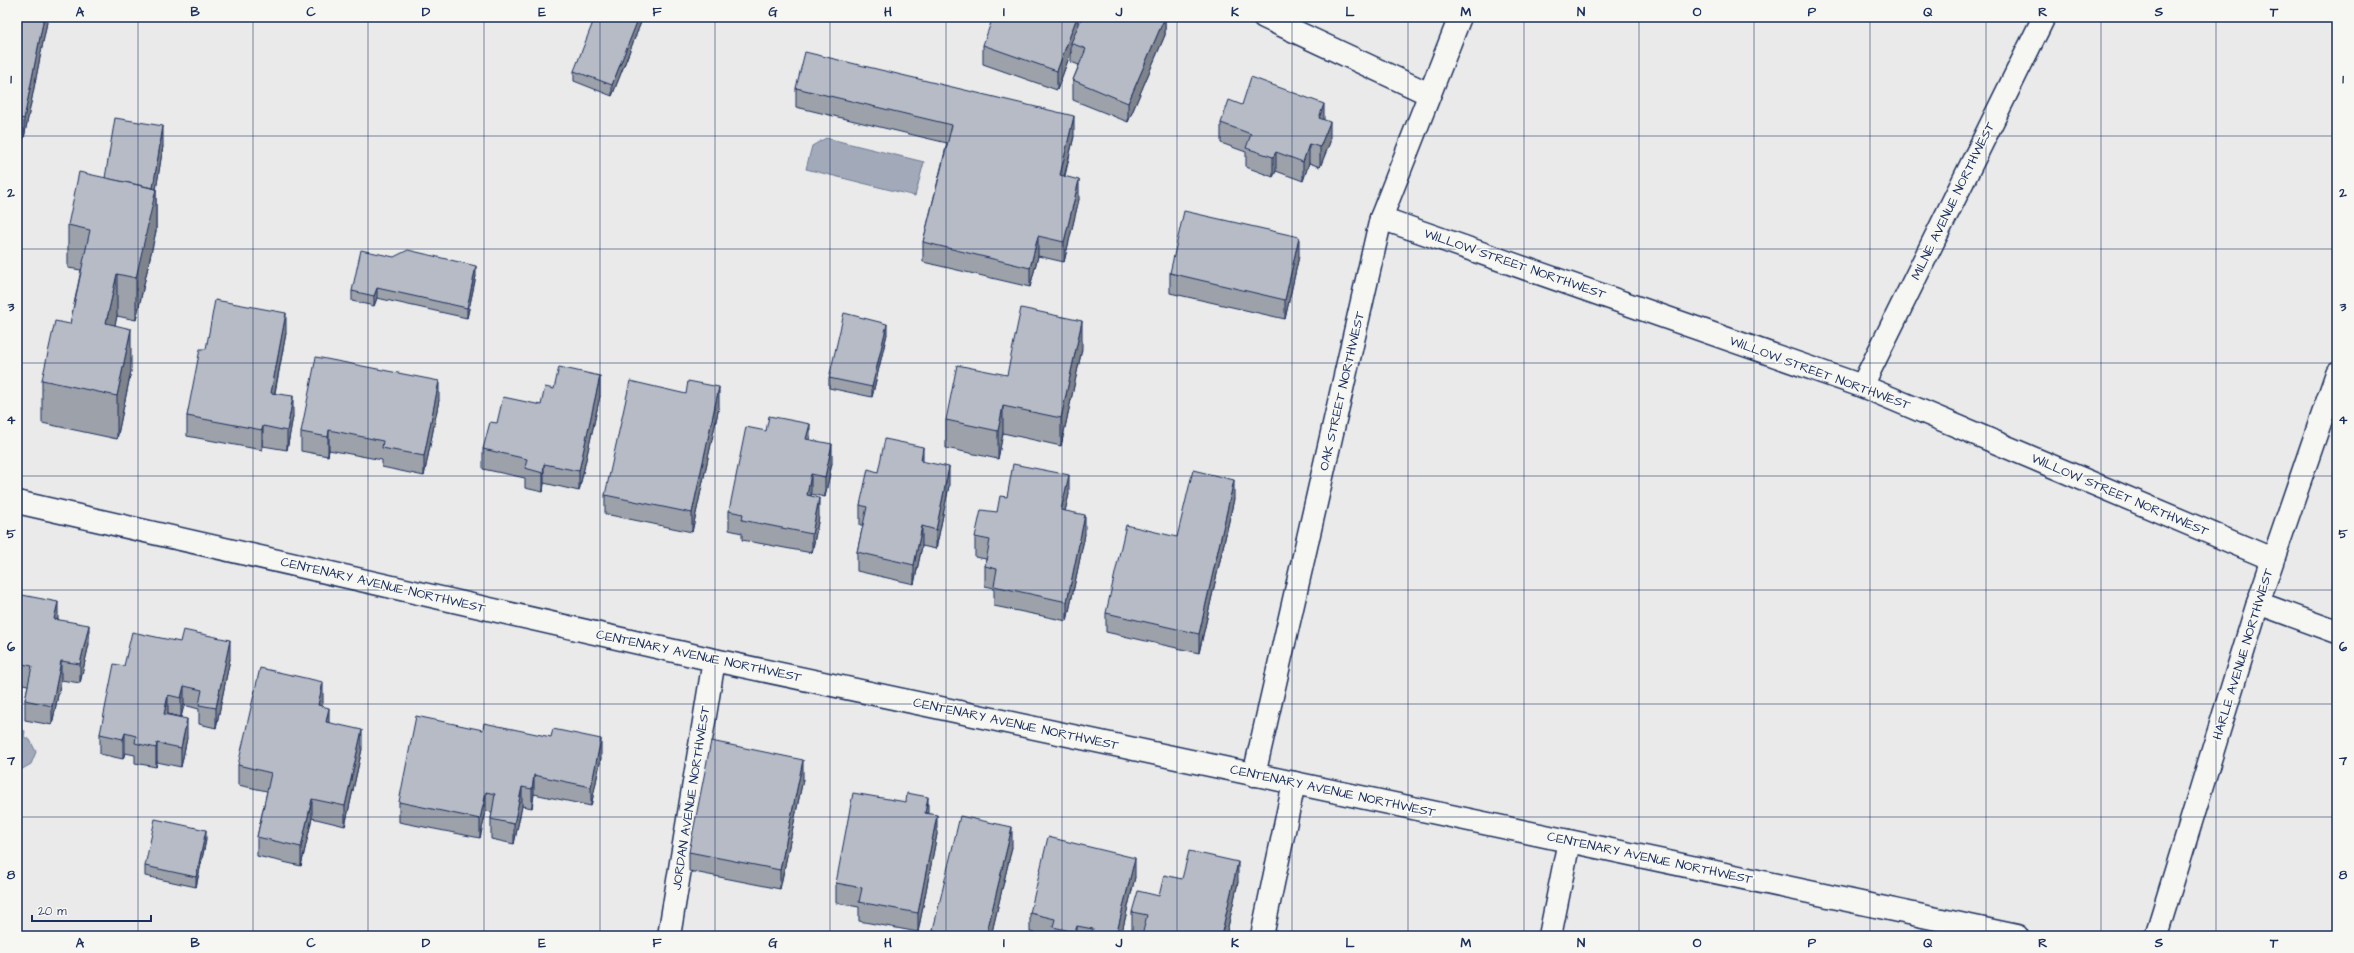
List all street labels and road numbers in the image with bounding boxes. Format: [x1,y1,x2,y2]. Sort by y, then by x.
street label: MILNE AVENUE NORTHWEST [1907,118,2000,283]
street label: WILLOW STREET NORTHWEST [1422,224,1609,304]
street label: OAK STREET NORTHWEST [1315,309,1369,472]
street label: WILLOW STREET NORTHWEST [1727,332,1914,414]
street label: WILLOW STREET NORTHWEST [2028,449,2212,541]
street label: CENTENARY AVENUE NORTHWEST [279,553,488,618]
street label: HARLE AVENUE NORTHWEST [2208,565,2278,742]
street label: CENTENARY AVENUE NORTHWEST [595,625,804,687]
street label: CENTENARY AVENUE NORTHWEST [912,693,1121,755]
street label: JORDAN AVENUE NORTHWEST [668,704,715,891]
street label: CENTENARY AVENUE NORTHWEST [1229,760,1438,822]
street label: CENTENARY AVENUE NORTHWEST [1546,827,1755,889]

